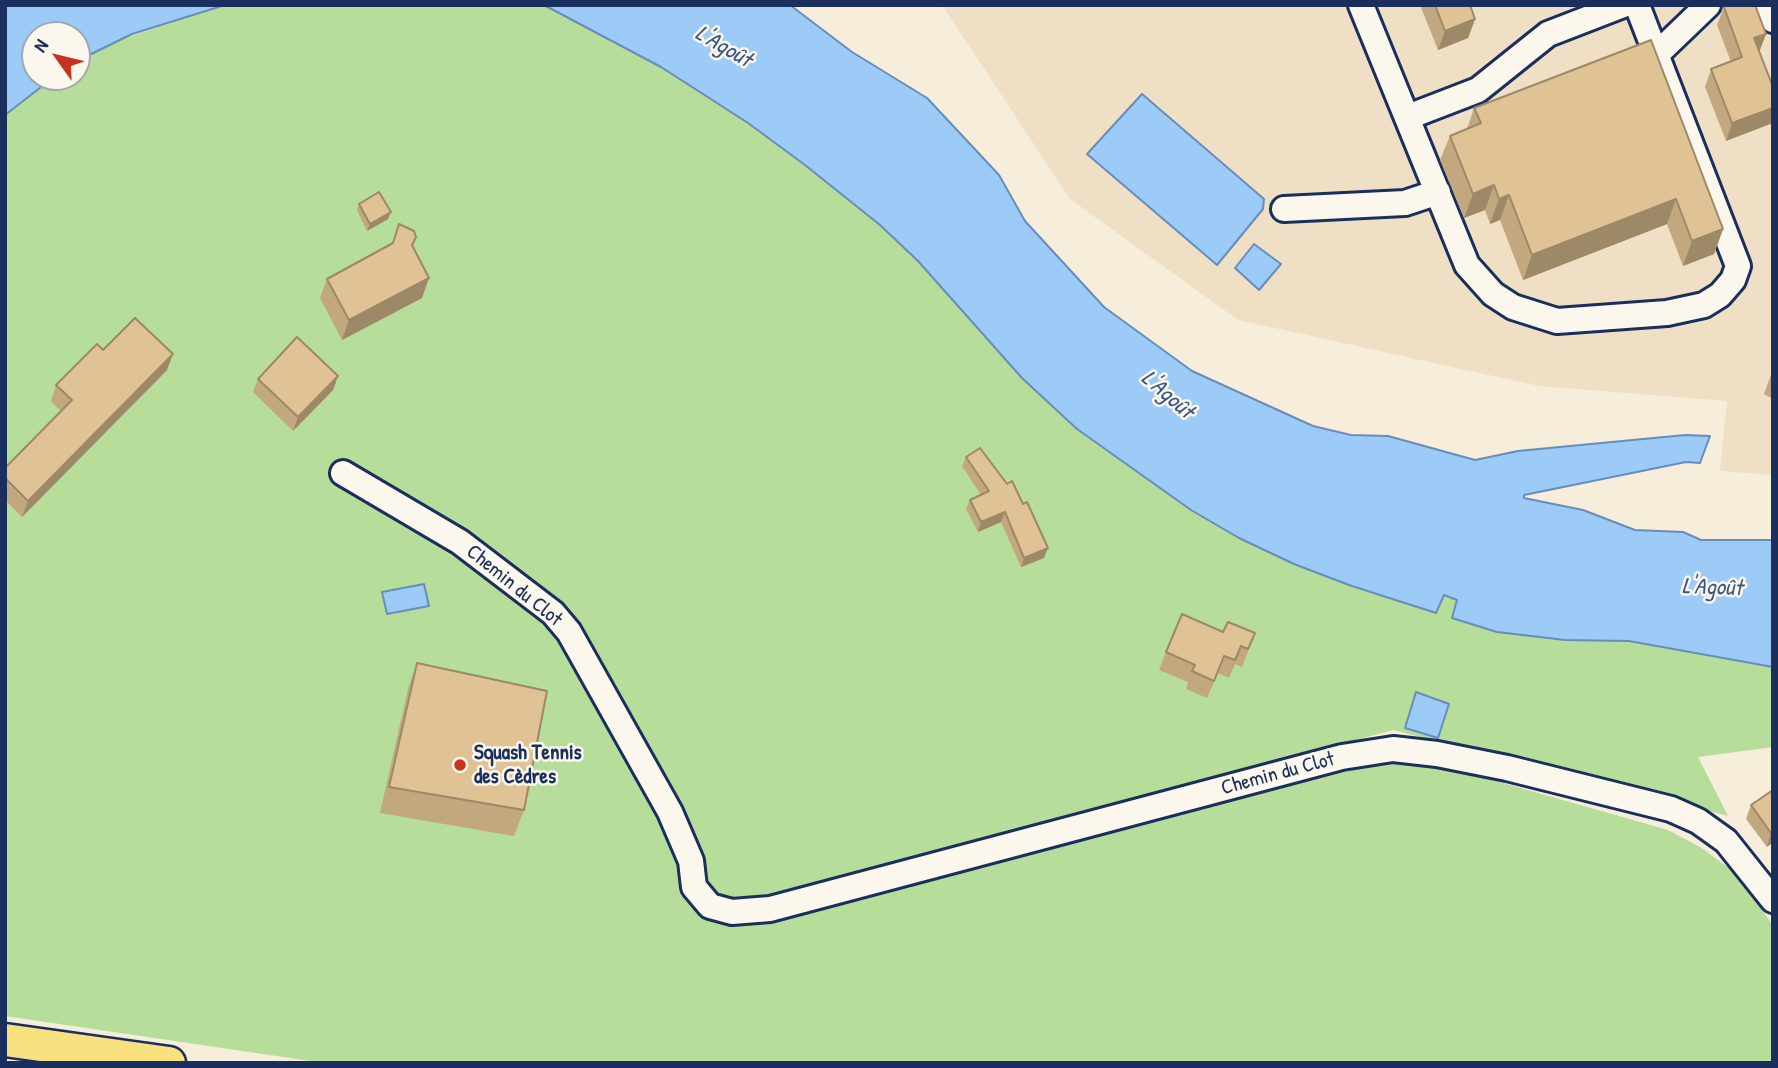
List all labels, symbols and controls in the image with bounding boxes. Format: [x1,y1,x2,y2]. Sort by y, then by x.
water label: L'Agoût [690,20,756,74]
north arrow [21,21,91,91]
text: N [27,34,54,57]
water label: L'Agoût [1135,365,1199,425]
street label: Chemin du Clot [461,540,567,632]
water label: L'Agoût [1681,573,1743,603]
place label: Squash Tennis des Cèdres [474,740,582,790]
street label: Chemin du Clot [1219,747,1337,801]
marker: Squash Tennis des Cèdres [452,757,468,773]

